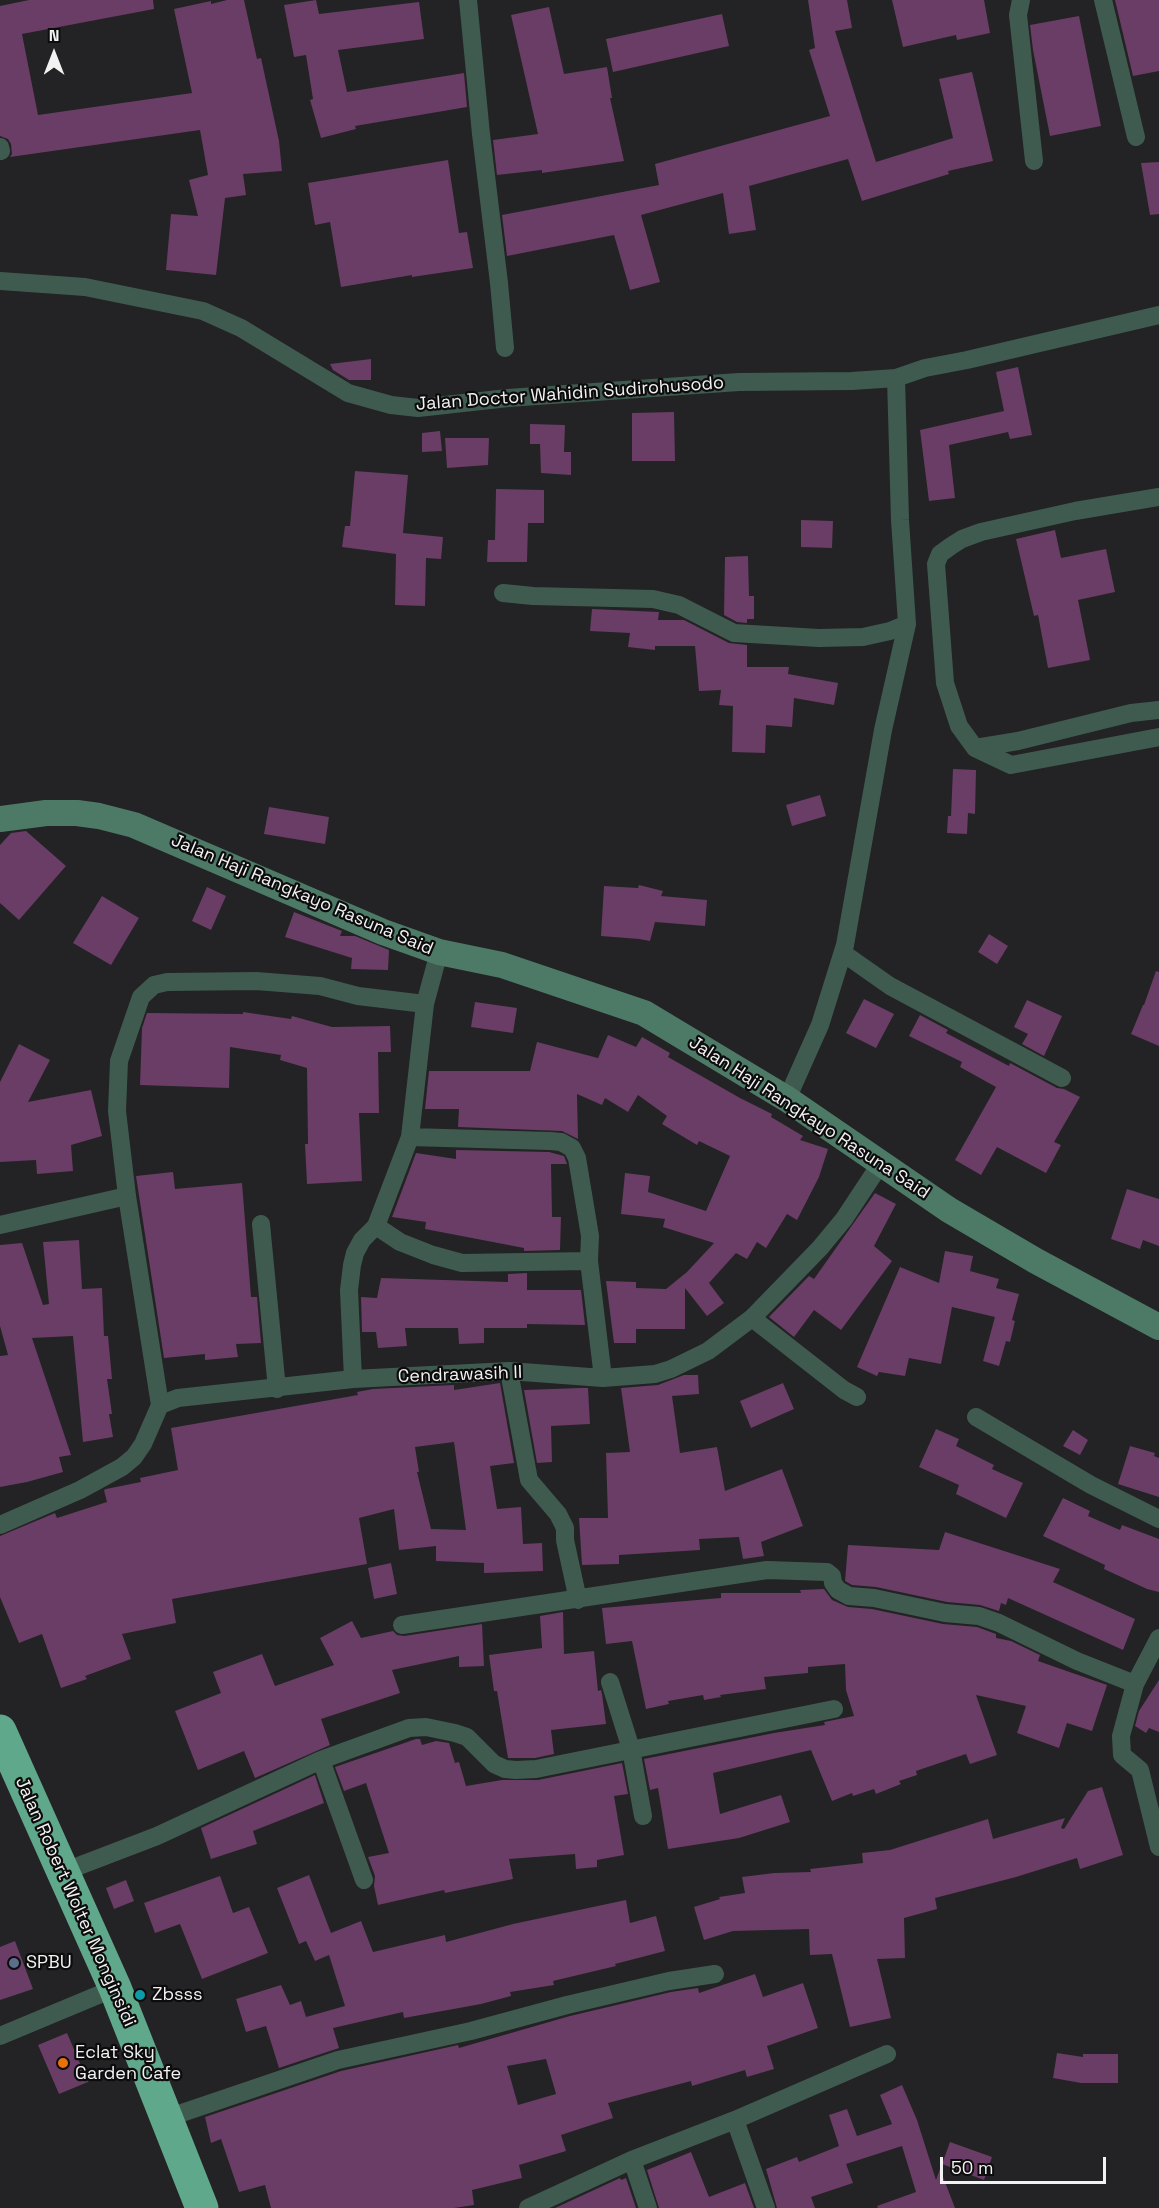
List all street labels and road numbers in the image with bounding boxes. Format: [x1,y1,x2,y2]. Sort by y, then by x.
street label: Jalan Doctor Wahidin Sudirohusodo [415,372,725,416]
street label: Jalan Haji Rangkayo Rasuna Said [168,830,436,960]
street label: Jalan Haji Rangkayo Rasuna Said [685,1032,933,1204]
street label: Cendrawasih II [397,1362,523,1388]
street label: Jalan Robert Wolter Monginsidi [10,1774,140,2030]

